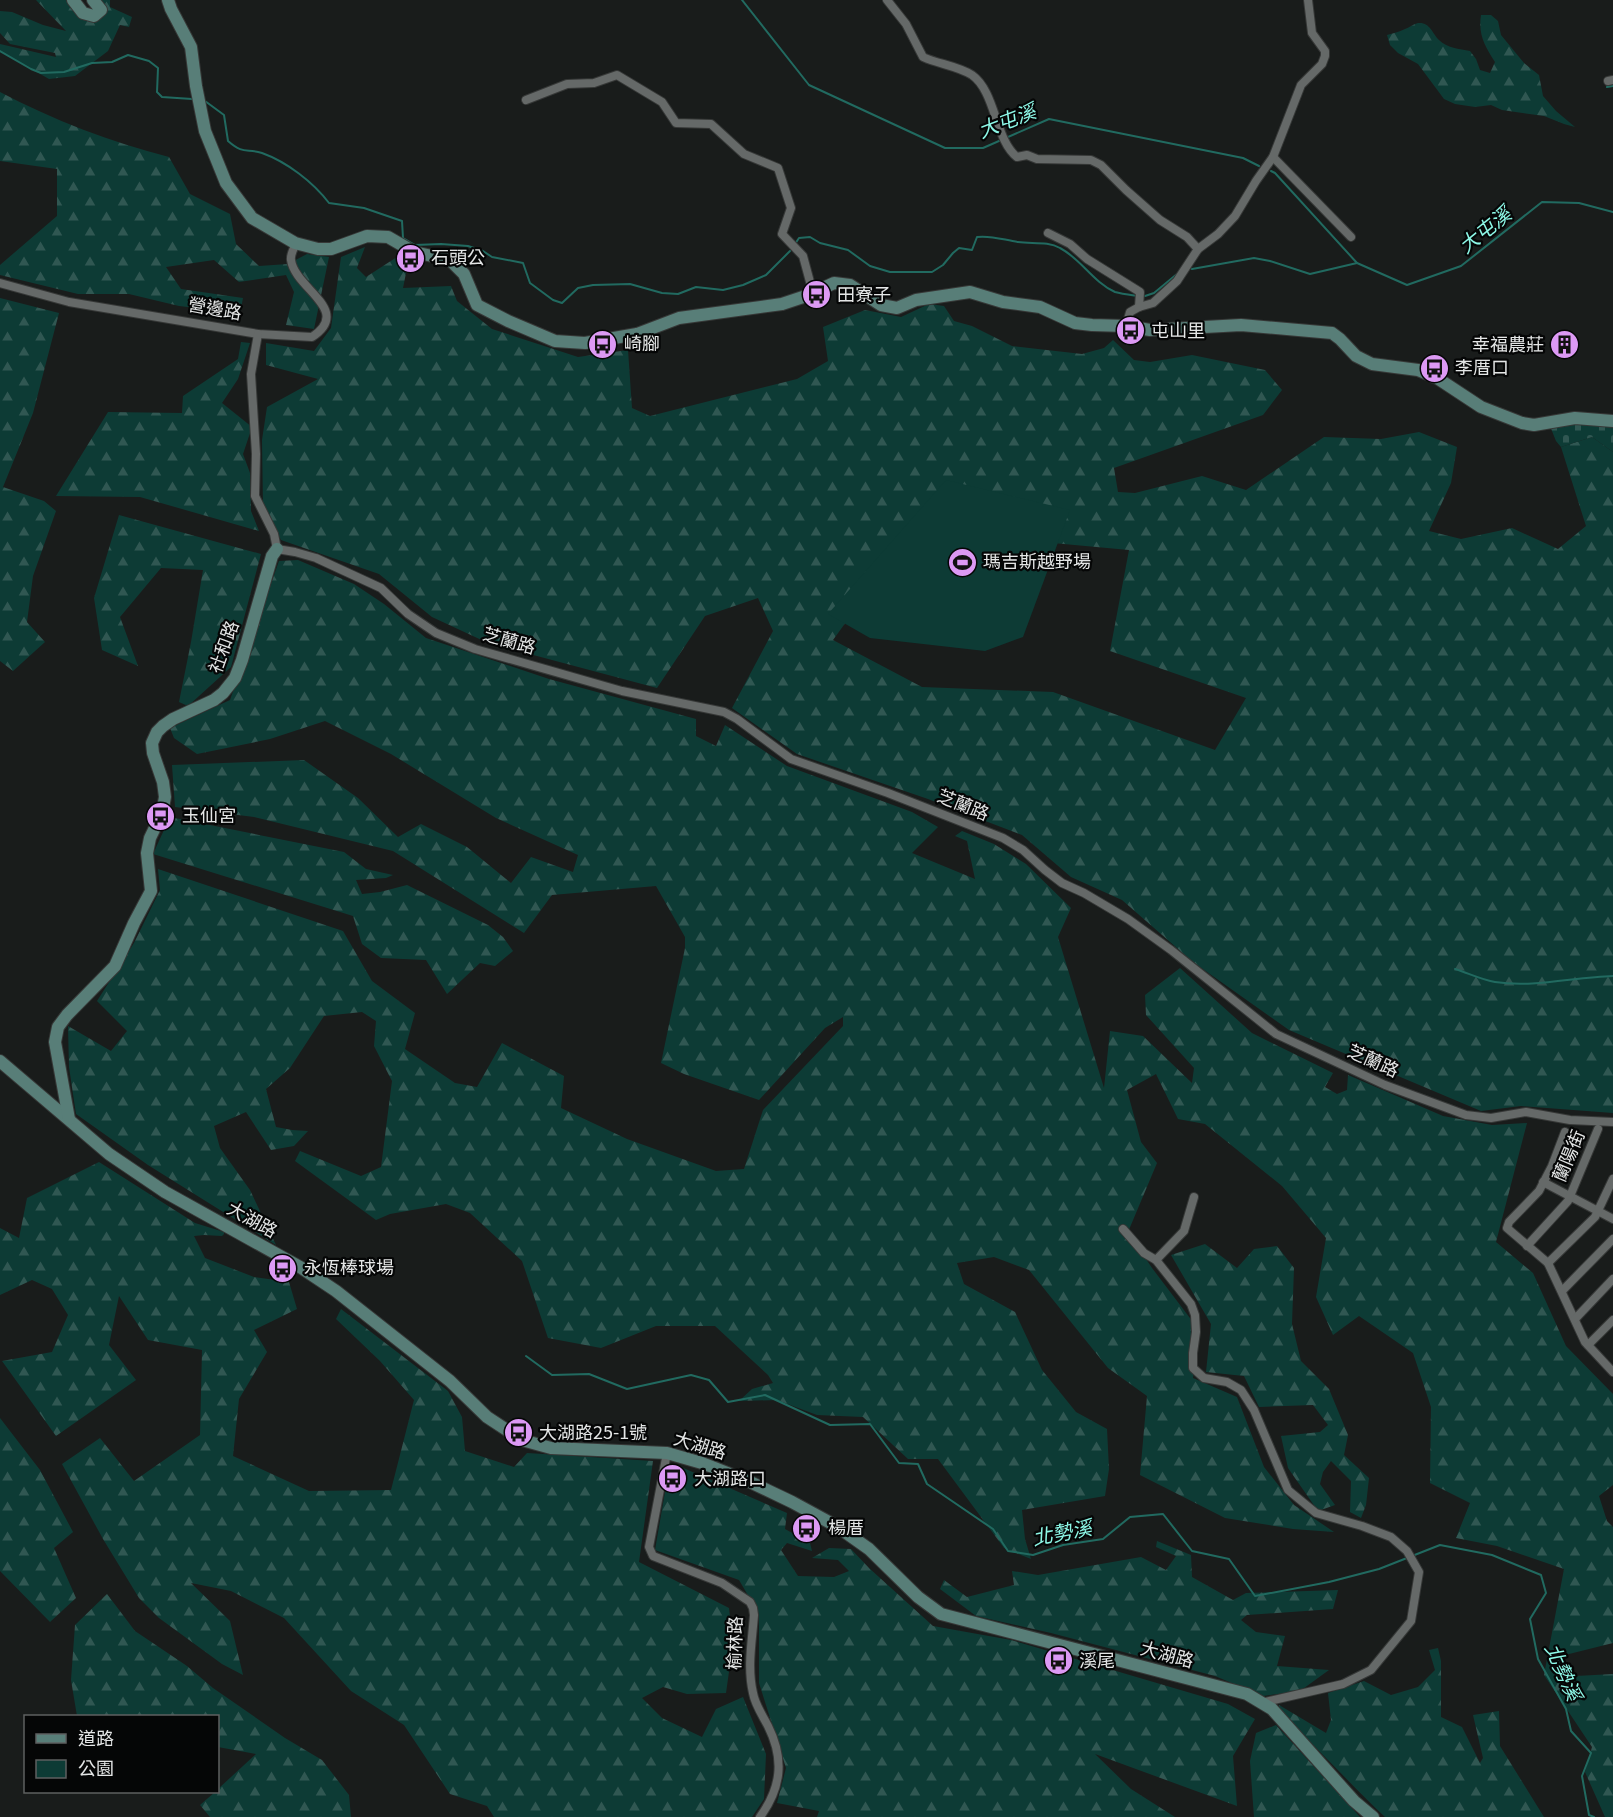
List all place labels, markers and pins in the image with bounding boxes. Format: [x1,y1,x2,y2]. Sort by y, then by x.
bus stop icon: 石頭公 [394,242,426,274]
place label: 石頭公 [431,243,485,269]
bus stop icon: 田寮子 [800,279,832,311]
place label: 田寮子 [837,280,891,306]
bus stop icon: 屯山里 [1114,315,1146,347]
place label: 屯山里 [1151,316,1205,342]
bus stop icon: 崎腳 [587,328,619,360]
place label: 崎腳 [624,329,660,355]
building icon: 幸福農莊 [1549,329,1581,361]
place label: 幸福農莊 [1472,330,1544,356]
bus stop icon: 李厝口 [1418,352,1450,384]
place label: 李厝口 [1455,353,1509,379]
sports icon: 瑪吉斯越野場 [946,546,978,578]
place label: 瑪吉斯越野場 [983,547,1091,573]
bus stop icon: 玉仙宮 [145,800,177,832]
place label: 玉仙宮 [182,801,236,827]
bus stop icon: 永恆棒球場 [267,1252,299,1284]
place label: 永恆棒球場 [304,1253,394,1279]
bus stop icon: 大湖路25-1號 [502,1417,534,1449]
place label: 大湖路25-1號 [539,1418,647,1444]
bus stop icon: 大湖路口 [657,1463,689,1495]
place label: 大湖路口 [694,1464,766,1490]
bus stop icon: 楊厝 [791,1512,823,1544]
place label: 楊厝 [828,1513,864,1539]
bus stop icon: 溪尾 [1042,1645,1074,1677]
place label: 溪尾 [1079,1646,1115,1672]

